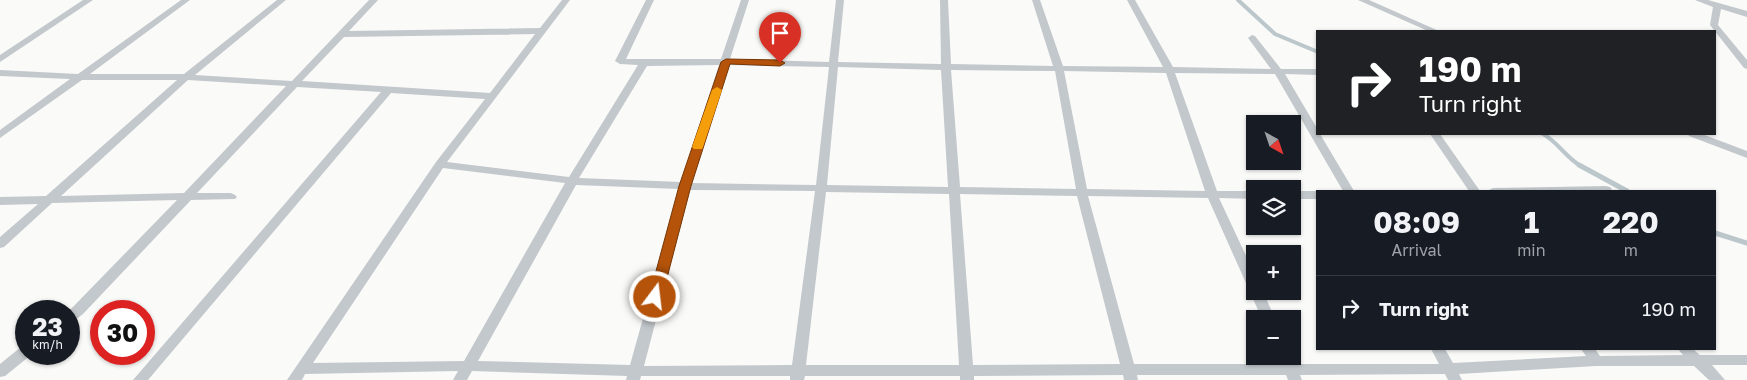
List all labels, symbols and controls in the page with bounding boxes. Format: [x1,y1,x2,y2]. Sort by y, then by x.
pin [759,12,801,63]
icon: arrive [766,19,794,47]
text: 190 m [1419,48,1521,90]
icon: right [1336,50,1401,115]
text: Turn right [1419,90,1522,117]
north arrow [1246,115,1301,170]
map controls [1246,115,1301,365]
button: layers [1246,180,1301,235]
text: 08:09 [1373,204,1460,240]
text: 1 [1524,204,1539,240]
text: 220 [1603,204,1659,240]
text: Arrival [1392,240,1442,260]
text: min [1517,240,1546,260]
text: m [1624,240,1638,260]
button: + [1246,245,1301,300]
position arrow [628,270,680,322]
icon: right [1336,294,1364,322]
text: Turn right [1379,297,1469,320]
text: 190 m [1642,297,1696,320]
speed limit sign: 30 [90,300,155,365]
button: − [1246,310,1301,365]
text: 23 [32,311,63,342]
text: km/h [32,337,63,352]

